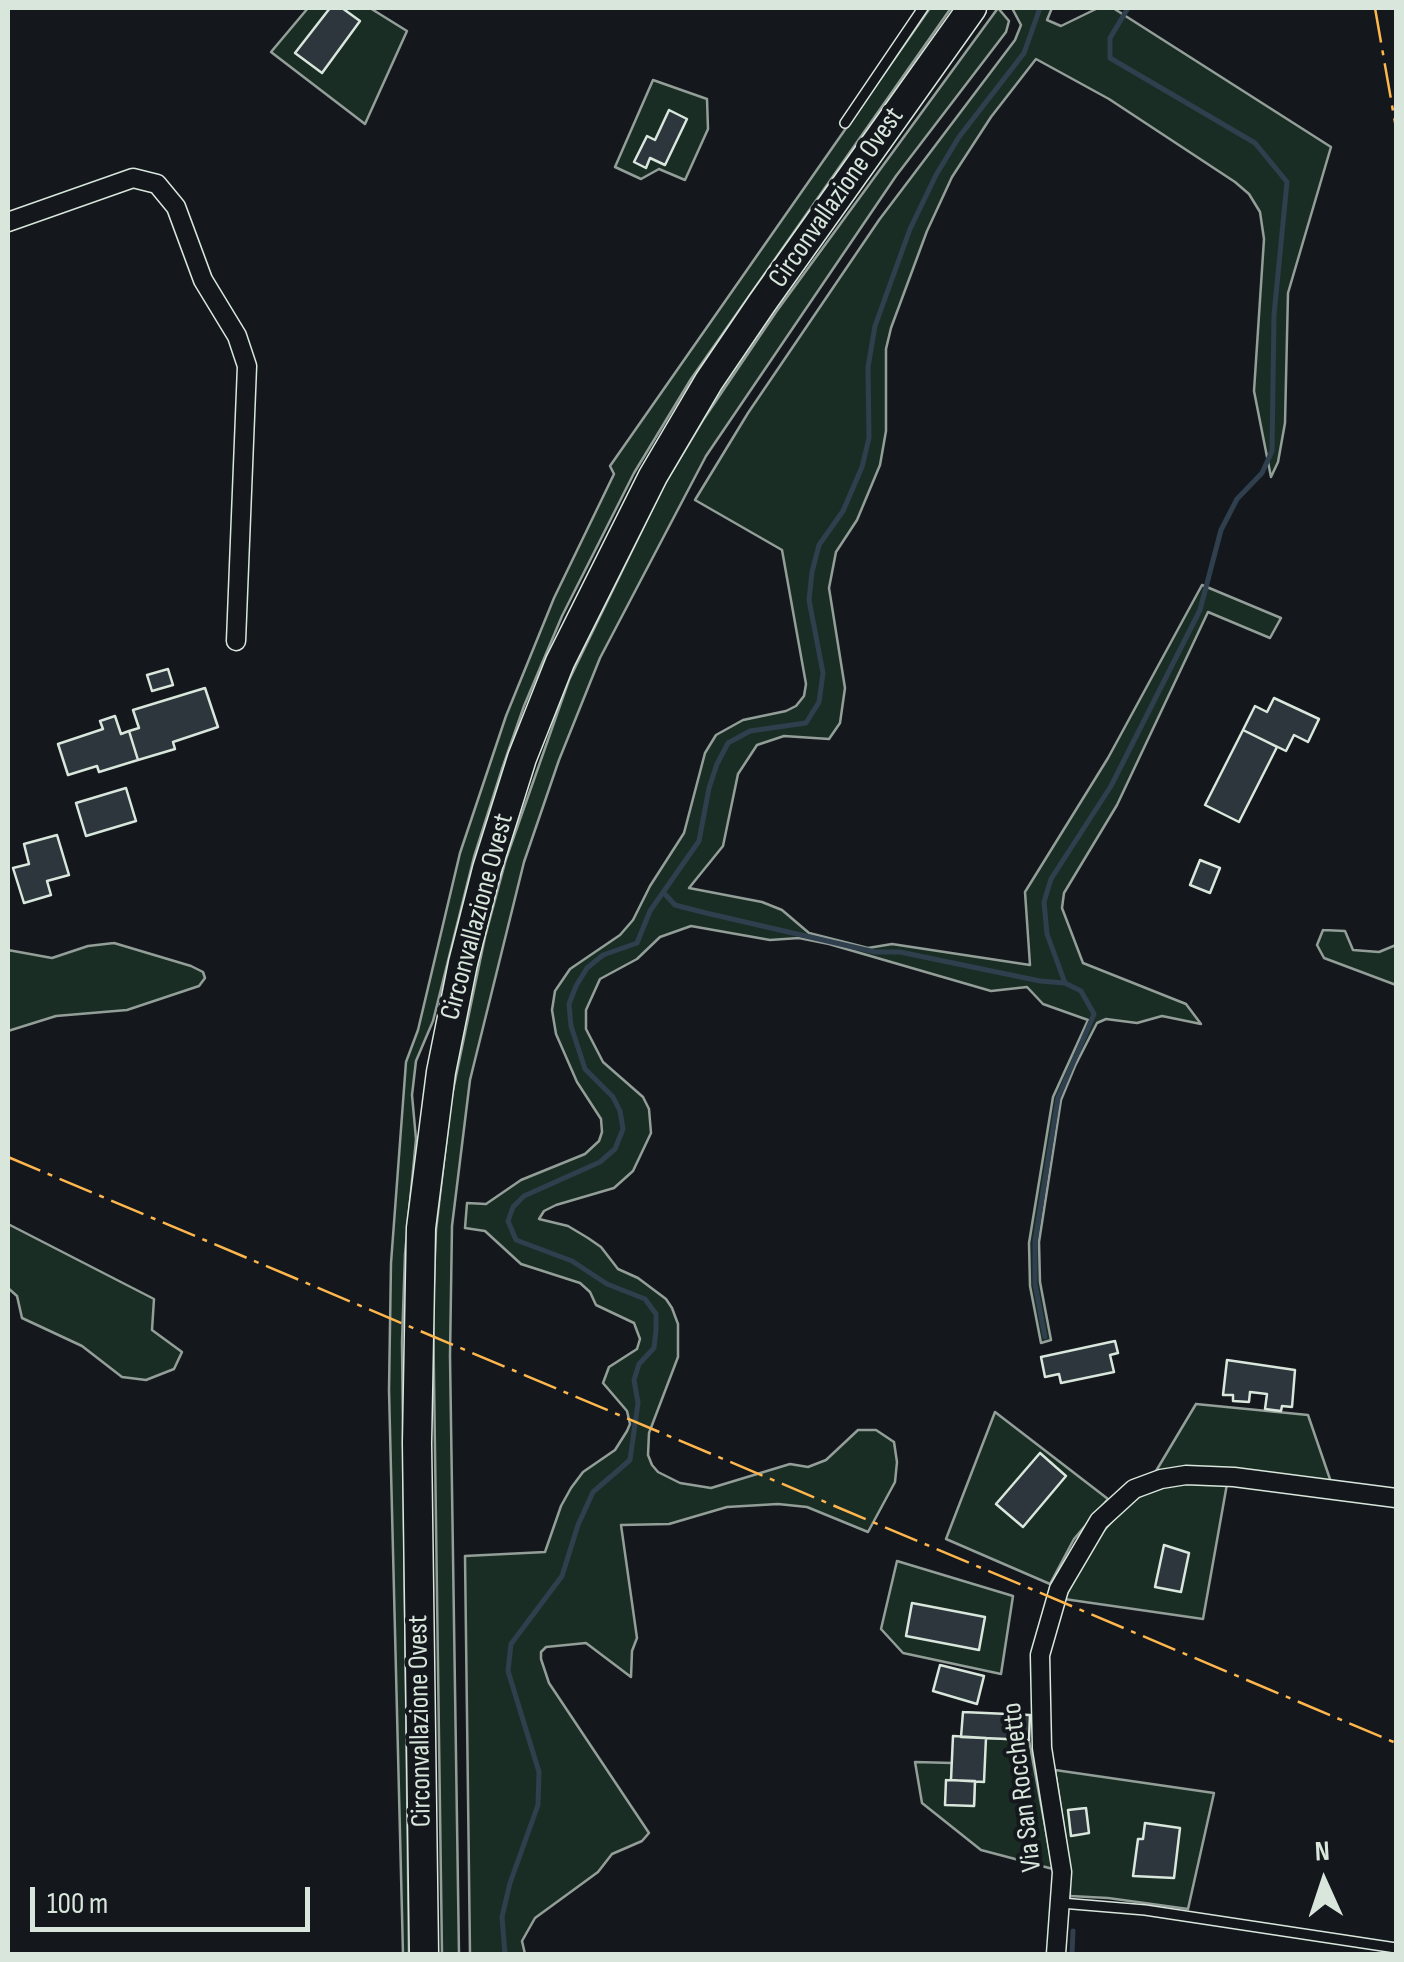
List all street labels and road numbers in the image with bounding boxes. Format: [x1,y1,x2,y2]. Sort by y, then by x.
street label: Circonvallazione Ovest [762,101,912,295]
street label: Circonvallazione Ovest [434,810,522,1024]
street label: Circonvallazione Ovest [402,1615,440,1827]
street label: Via San Rocchetto [996,1700,1050,1874]

